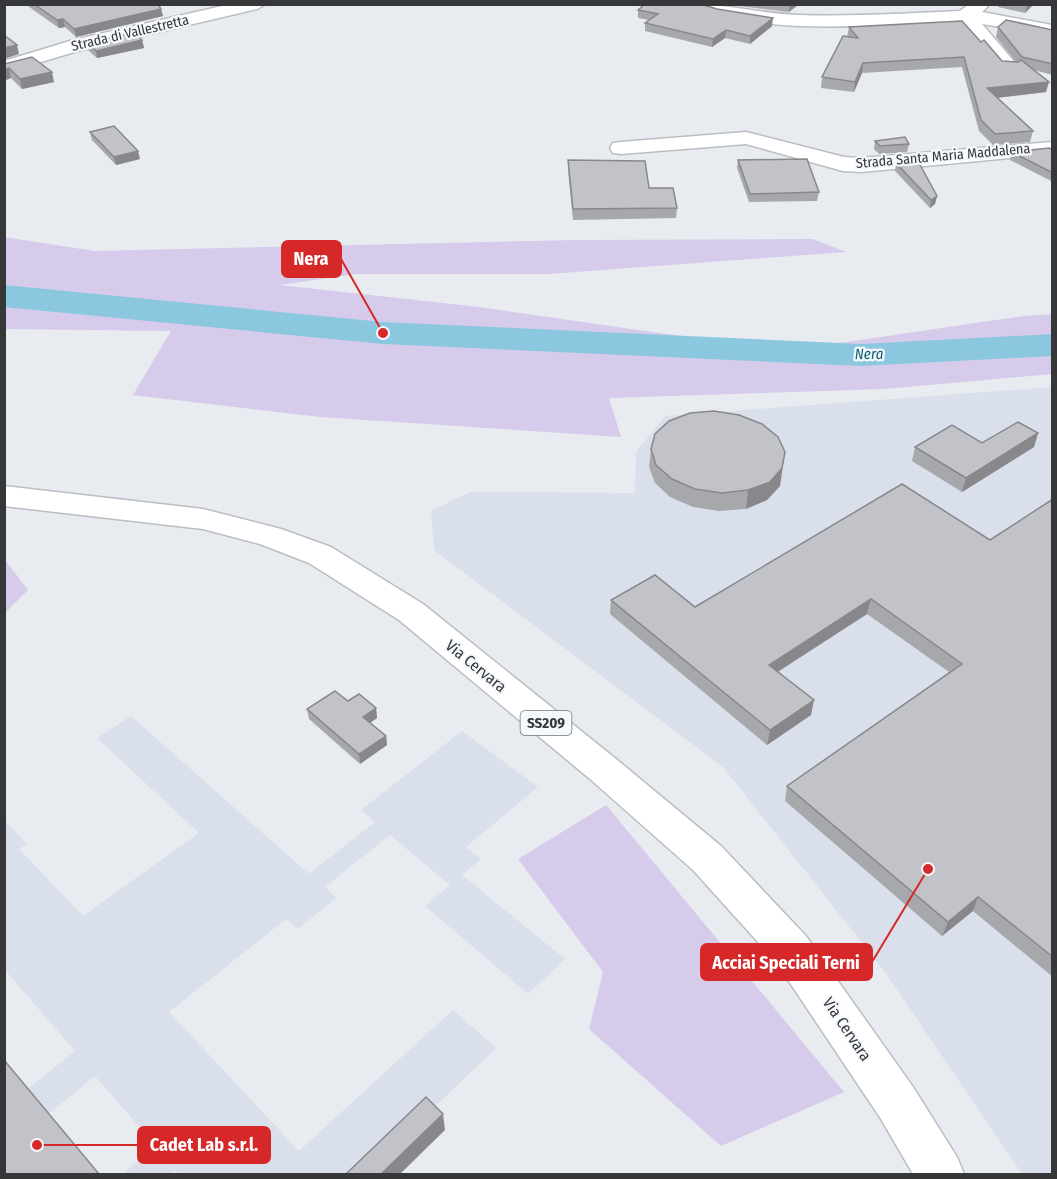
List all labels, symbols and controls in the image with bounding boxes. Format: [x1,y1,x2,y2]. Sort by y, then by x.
street label: Strada di Vallestretta [70,11,191,55]
street label: Strada Santa Maria Maddalena [855,140,1031,172]
callout: Nera [282,241,341,277]
text: Nera [294,248,329,270]
water label: Nera [854,345,884,363]
street label: Via Cervara [442,636,510,696]
road number: SS209 [520,711,572,735]
callout: Acciai Speciali Terni [701,944,872,980]
text: Acciai Speciali Terni [711,952,860,974]
street label: Via Cervara [819,994,875,1065]
callout: Cadet Lab s.r.l. [138,1127,270,1163]
text: Cadet Lab s.r.l. [150,1134,258,1156]

